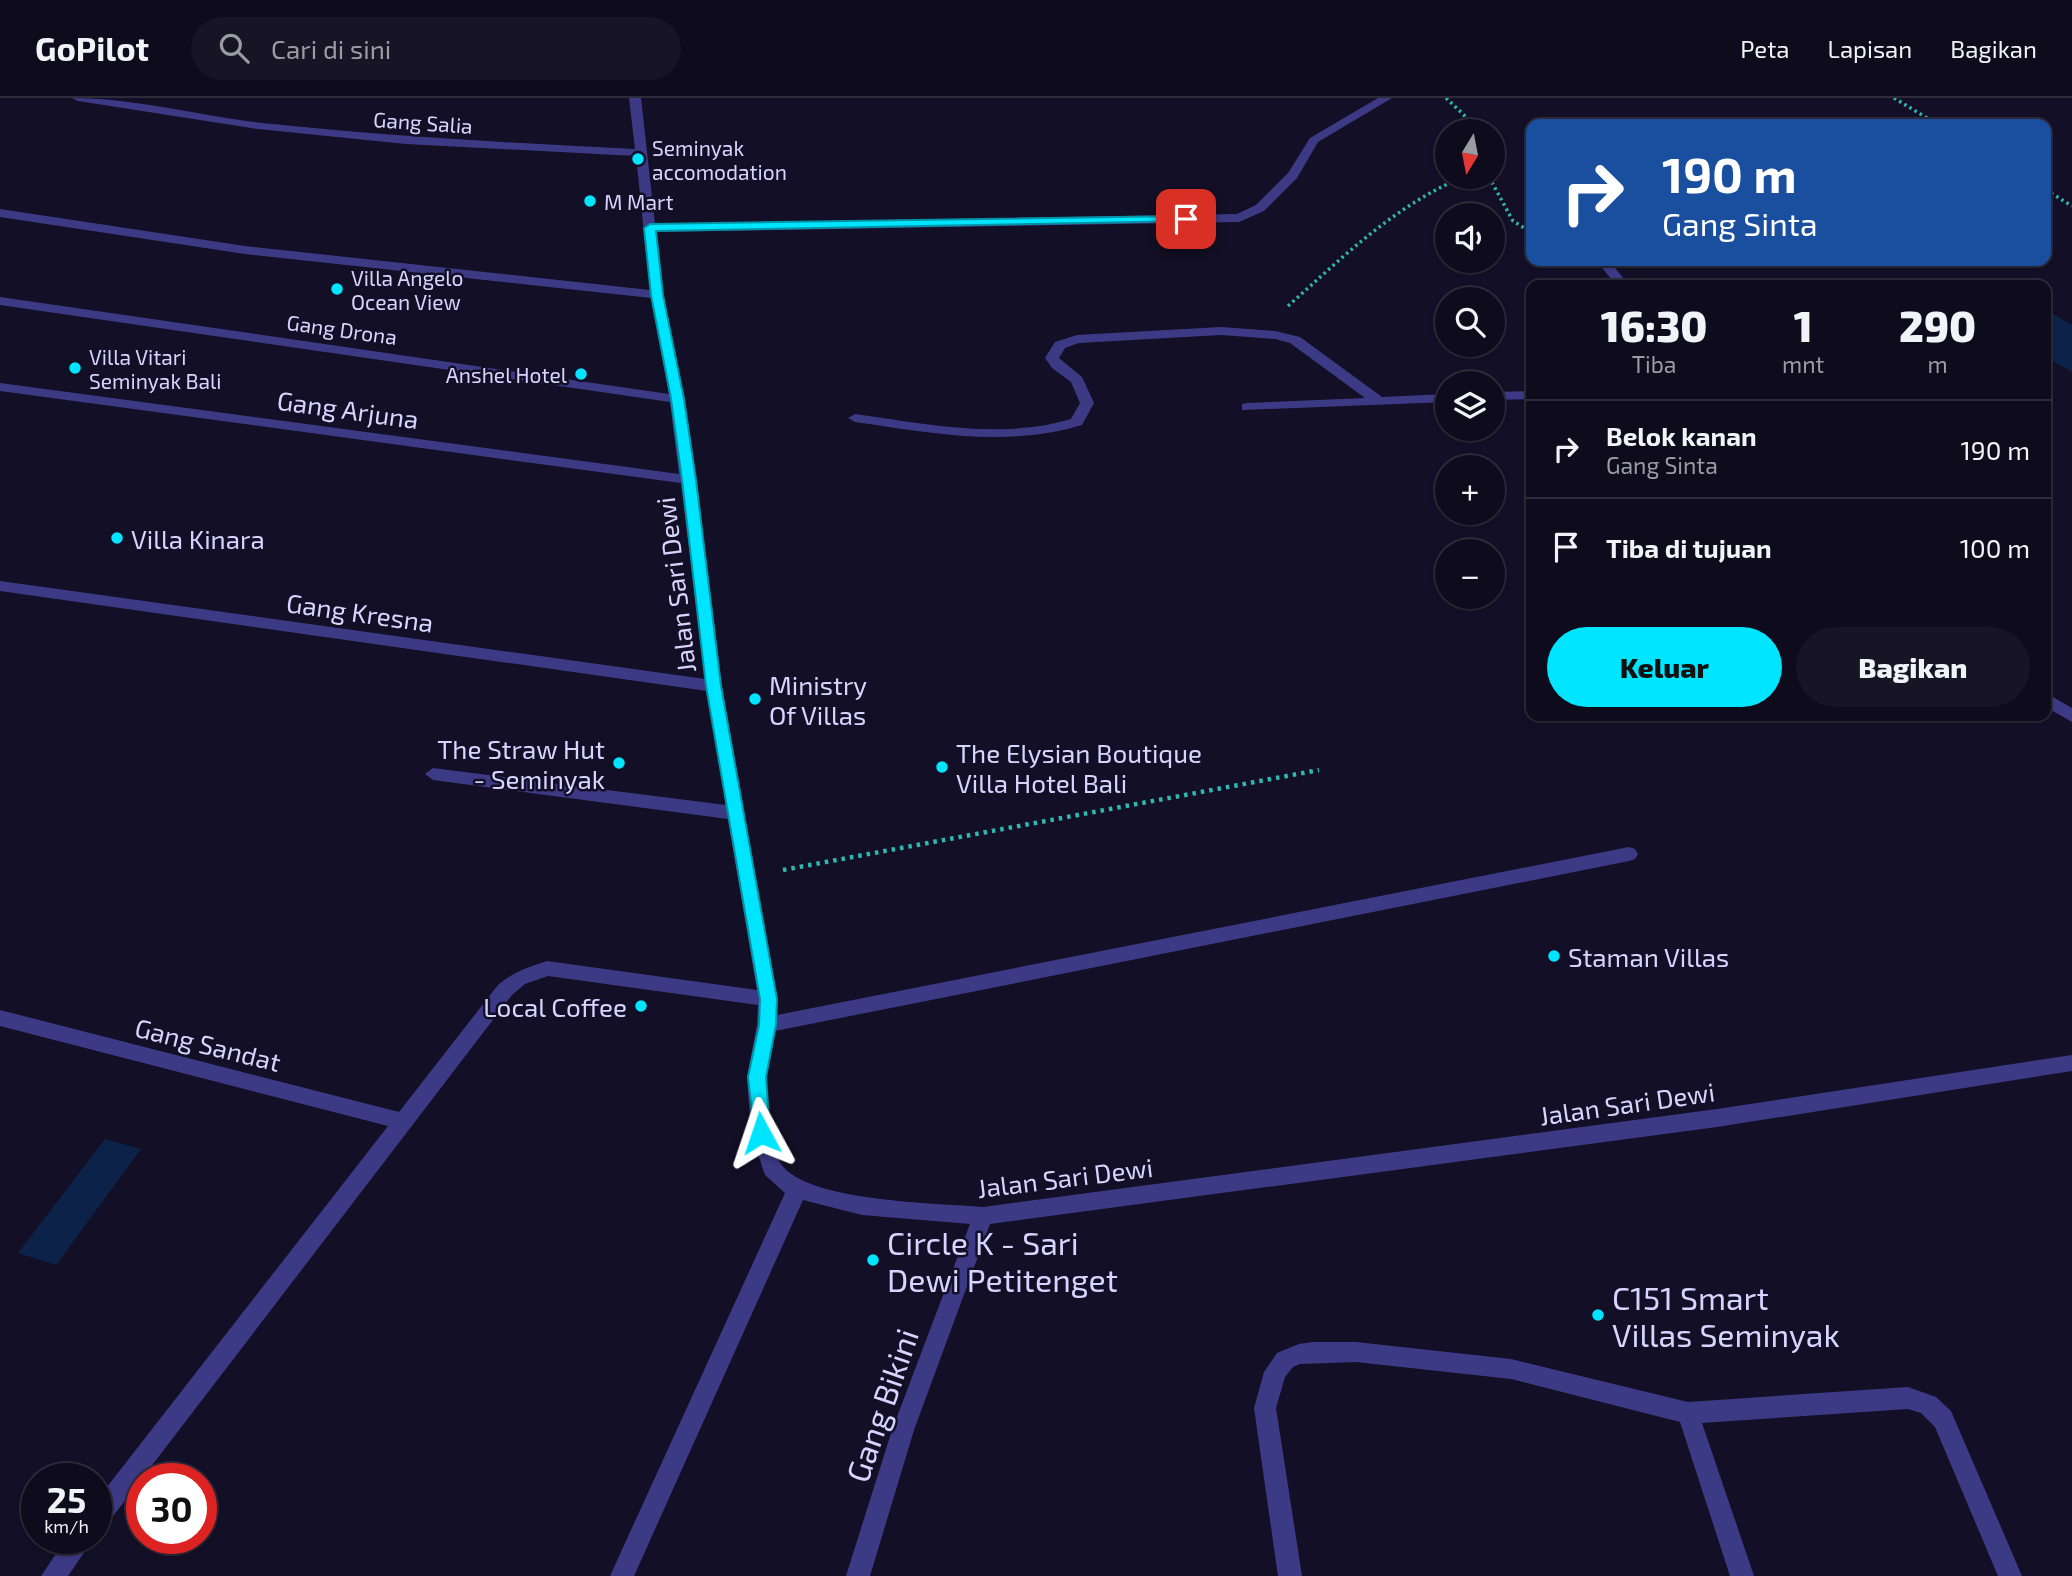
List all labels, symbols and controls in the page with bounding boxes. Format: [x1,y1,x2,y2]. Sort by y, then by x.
search box [191,17,681,80]
text: GoPilot [35,28,149,68]
icon: search [215,29,253,67]
text: Cari di sini [271,33,391,64]
text: Peta [1740,34,1790,63]
text: Lapisan [1828,34,1912,63]
text: Bagikan [1950,34,2037,63]
street label: Gang Salia [372,106,474,138]
north arrow [1435,119,1505,189]
map controls [1435,119,1505,609]
place label: Seminyak accomodation [652,135,787,184]
text: 190 m [1662,144,1797,203]
icon: right [1547,147,1638,238]
marker: Seminyak accomodation [630,151,646,167]
place label: M Mart [604,189,673,214]
pin [1156,189,1216,249]
marker: M Mart [582,193,598,209]
icon: arrive [1167,200,1205,238]
button: sound [1435,203,1505,273]
text: Gang Sinta [1662,204,1818,242]
place label: Villa Angelo Ocean View [351,265,464,314]
marker: Villa Angelo Ocean View [329,281,345,297]
button: search [1435,287,1505,357]
text: 16:30 [1601,300,1707,350]
text: 1 [1794,300,1813,350]
text: 290 [1899,300,1976,350]
street label: Gang Drona [285,309,399,349]
place label: Villa Vitari Seminyak Bali [89,344,222,393]
text: Tiba [1632,350,1676,378]
text: mnt [1782,350,1824,378]
text: m [1928,350,1948,378]
marker: Villa Vitari Seminyak Bali [67,360,83,376]
place label: Anshel Hotel [446,362,568,387]
marker: Anshel Hotel [573,366,589,382]
button: layers [1435,371,1505,441]
street label: Gang Arjuna [275,384,421,434]
text: Belok kanan [1606,420,1757,451]
icon: right [1547,430,1585,468]
text: 190 m [1961,434,2030,465]
text: Gang Sinta [1606,451,1718,479]
button: + [1435,455,1505,525]
street label: Jalan Sari Dewi [649,495,701,675]
place label: Villa Kinara [131,523,265,554]
icon: arrive [1547,528,1585,566]
marker: Villa Kinara [109,530,125,546]
text: Tiba di tujuan [1606,532,1772,563]
text: 100 m [1960,532,2030,563]
button: − [1435,539,1505,609]
street label: Gang Kresna [285,586,435,638]
button: Keluar [1547,627,1782,707]
button: Bagikan [1796,627,2030,707]
place label: Ministry Of Villas [769,669,867,730]
marker: Ministry Of Villas [747,691,763,707]
place label: The Straw Hut - Seminyak [437,733,605,794]
place label: The Elysian Boutique Villa Hotel Bali [956,737,1202,798]
marker: The Straw Hut - Seminyak [611,755,627,771]
marker: The Elysian Boutique Villa Hotel Bali [934,759,950,775]
place label: Staman Villas [1568,941,1729,972]
marker: Staman Villas [1546,948,1562,964]
place label: Local Coffee [483,991,627,1022]
marker: Local Coffee [633,998,649,1014]
street label: Gang Sandat [132,1011,284,1077]
street label: Jalan Sari Dewi [1537,1075,1717,1131]
position arrow [724,1096,798,1170]
street label: Jalan Sari Dewi [975,1151,1155,1203]
place label: Circle K - Sari Dewi Petitenget [887,1223,1118,1298]
marker: Circle K - Sari Dewi Petitenget [865,1252,881,1268]
place label: C151 Smart Villas Seminyak [1612,1278,1840,1353]
marker: C151 Smart Villas Seminyak [1590,1307,1606,1323]
street label: Gang Bikini [837,1323,925,1487]
speed limit sign: 30 [126,1463,217,1554]
text: 25 [47,1478,86,1520]
text: km/h [44,1515,89,1537]

